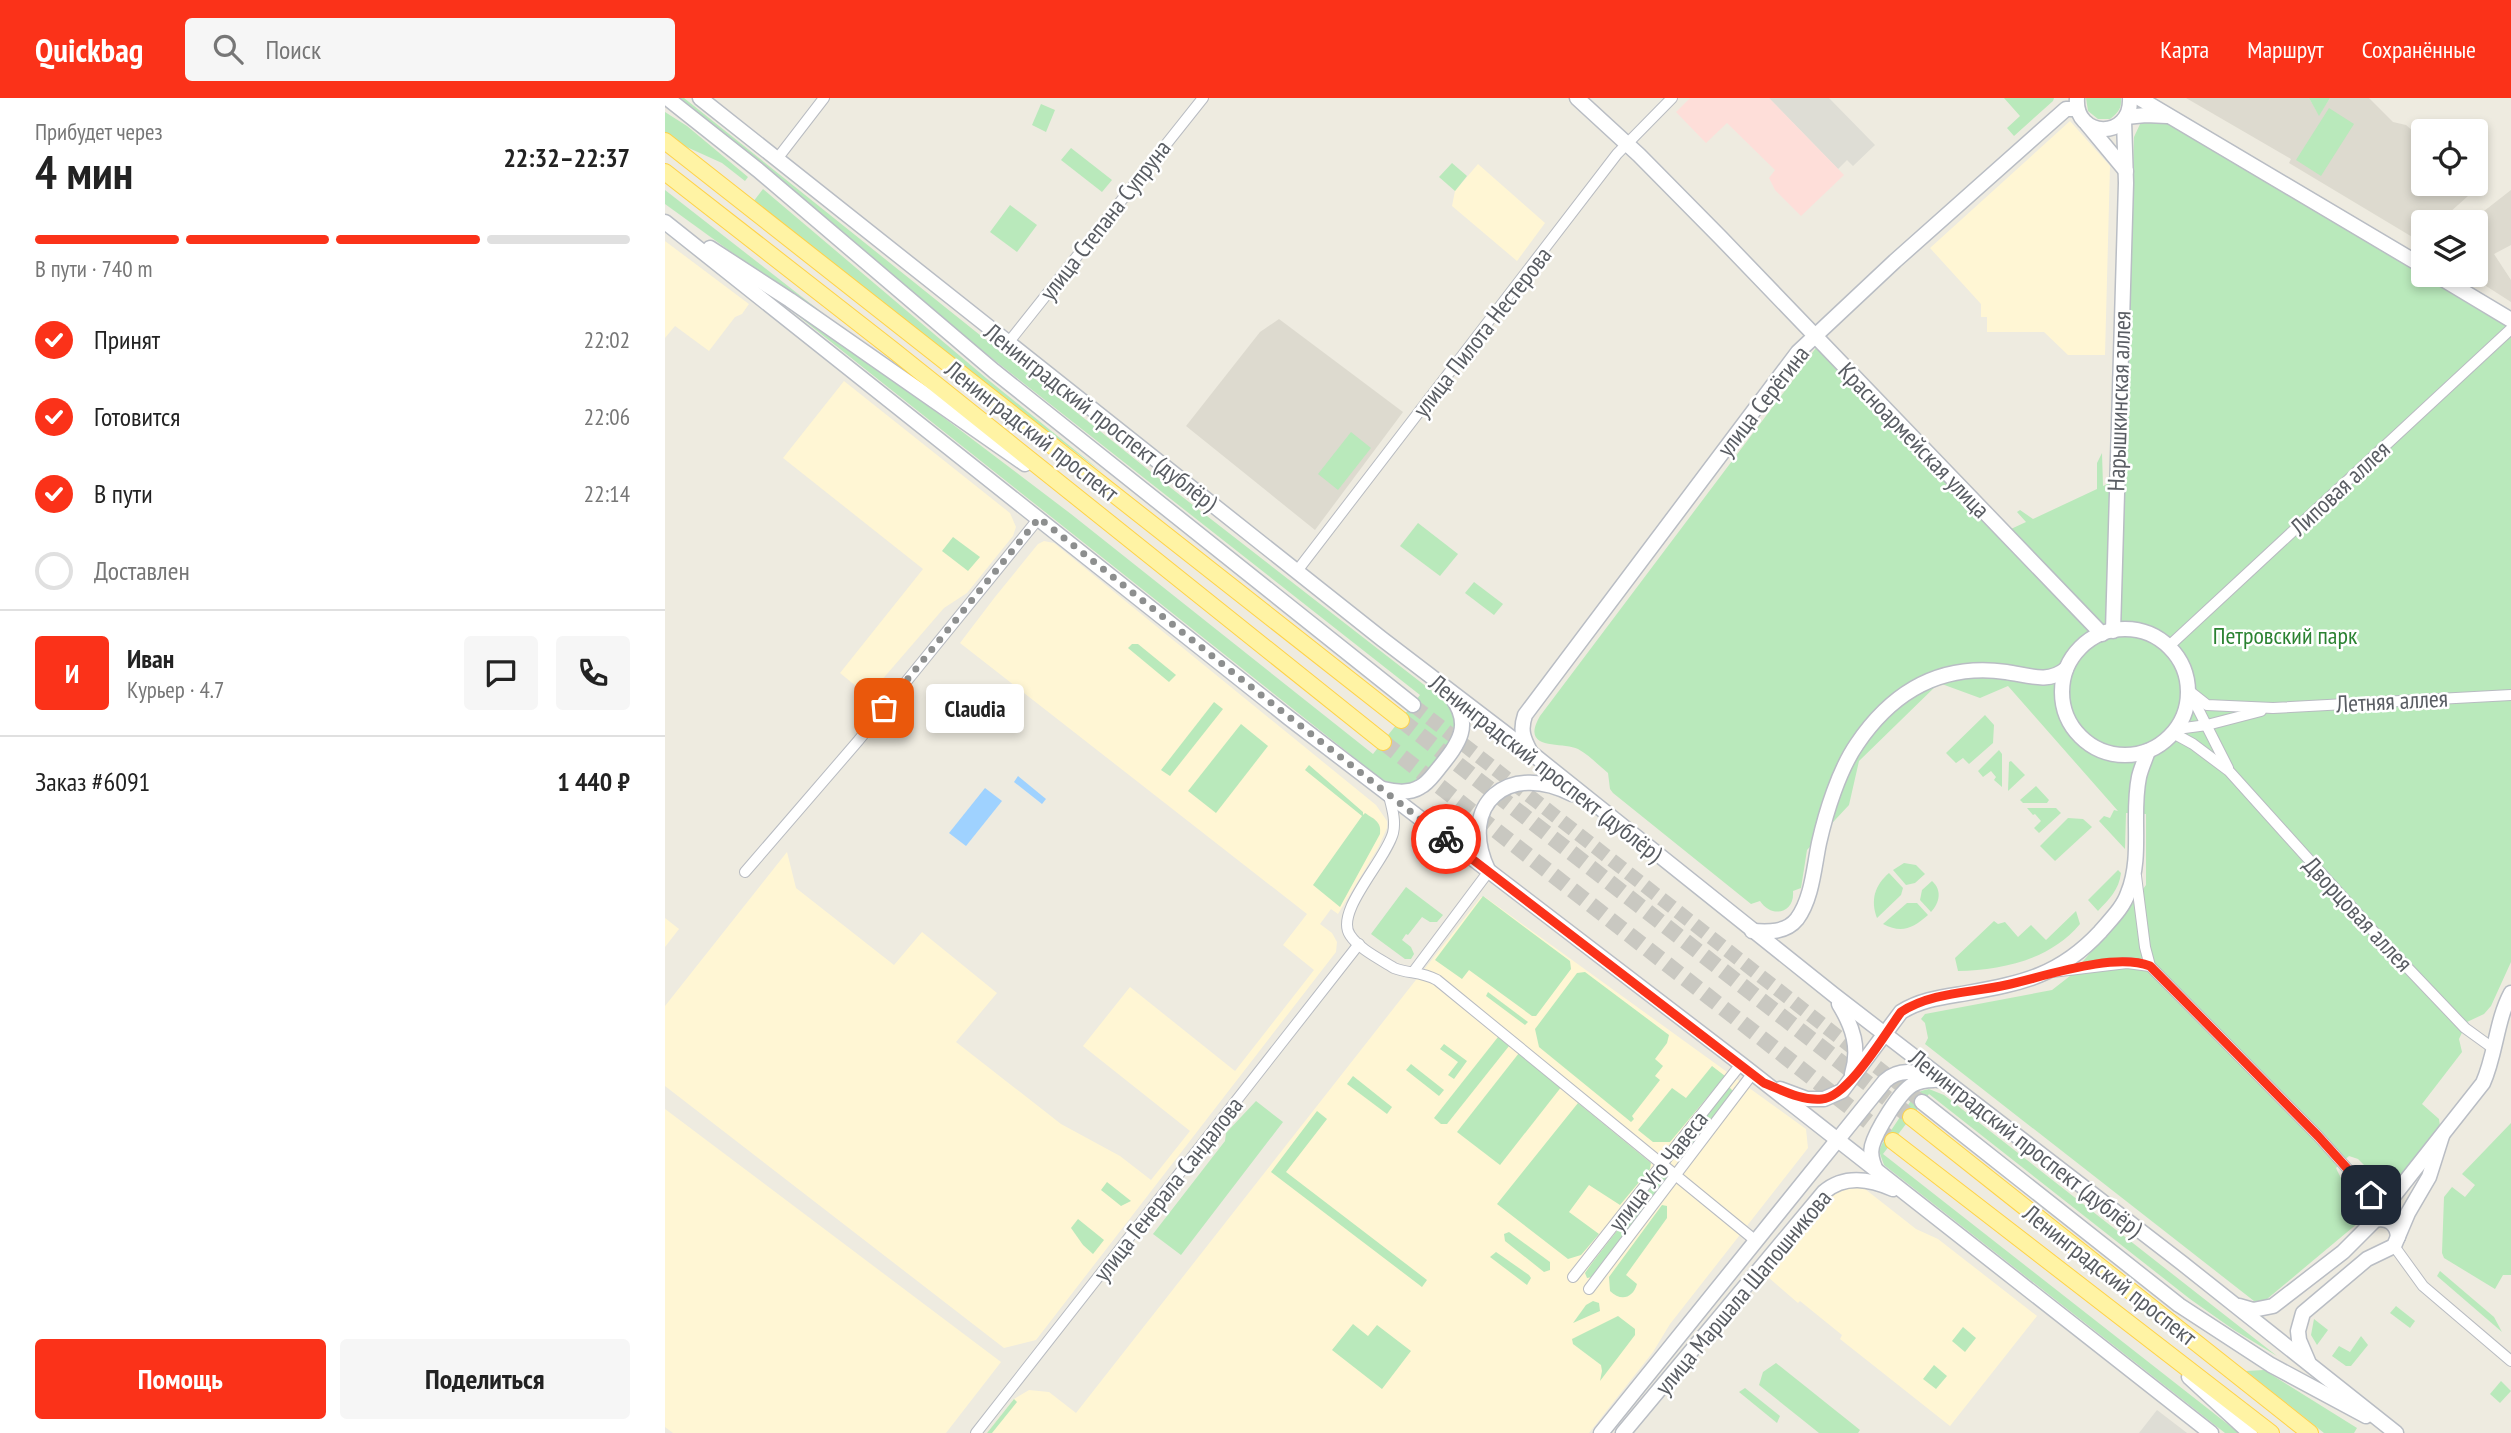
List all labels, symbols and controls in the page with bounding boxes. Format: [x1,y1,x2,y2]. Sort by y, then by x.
search box [185,18,675,81]
text: Quickbag [35,28,143,71]
icon: search [209,30,247,68]
text: Поиск [265,33,321,66]
text: Карта [2160,34,2209,65]
text: Маршрут [2247,34,2324,65]
text: Сохранённые [2362,34,2476,65]
text: Прибудет через [35,117,163,146]
map controls [2411,119,2488,287]
button: locate [2411,119,2488,196]
street label: улица Степана Супруна [1033,133,1177,307]
text: 22:32–22:37 [503,141,630,174]
text: 4 мин [35,142,133,202]
button: layers [2411,210,2488,287]
street label: улица Пилота Нестерова [1406,241,1558,423]
text: В пути · 740 m [35,254,152,283]
street label: Нарышкинская аллея [2100,310,2138,492]
street label: Ленинградский проспект (дублёр) [979,317,1223,517]
icon: check [35,321,73,359]
text: Принят [94,323,160,356]
text: 22:02 [584,325,630,354]
street label: улица Серёгина [1710,339,1816,463]
street label: Ленинградский проспект [940,354,1124,508]
street label: Красноармейская улица [1832,355,1996,525]
icon: check [35,398,73,436]
text: Готовится [94,400,180,433]
text: 22:06 [584,402,630,431]
street label: Липовая аллея [2283,434,2396,543]
icon: check [35,475,73,513]
text: В пути [94,477,153,510]
text: 22:14 [584,479,630,508]
text: Доставлен [94,554,190,587]
park label: Петровский парк [2213,620,2358,651]
button: chat [464,636,538,710]
button: phone [556,636,630,710]
text: Иван [127,642,174,675]
text: И [65,657,79,690]
street label: Ленинградский проспект (дублёр) [1422,667,1669,869]
text: Курьер · 4.7 [127,675,224,704]
pin [854,678,914,738]
street label: Летняя аллея [2334,683,2449,719]
callout: Claudia [926,684,1024,732]
icon: bag [865,689,903,727]
text: Claudia [945,694,1005,723]
text: Заказ #6091 [35,765,150,798]
text: 1 440 ₽ [557,765,630,798]
courier [1411,804,1481,874]
icon: bike [1427,820,1465,858]
street label: Дворцовая аллея [2297,850,2419,978]
street label: Ленинградский проспект (дублёр) [1902,1042,2149,1244]
street label: улица Генерала Сандалова [1086,1090,1250,1288]
street label: улица Уго Чавеса [1601,1104,1715,1238]
pin [2341,1165,2401,1225]
icon: home [2352,1176,2390,1214]
street label: улица Маршала Шапошникова [1648,1183,1838,1401]
street label: Ленинградский проспект [2016,1197,2203,1353]
button: Помощь [35,1339,326,1419]
button: Поделиться [340,1339,630,1419]

